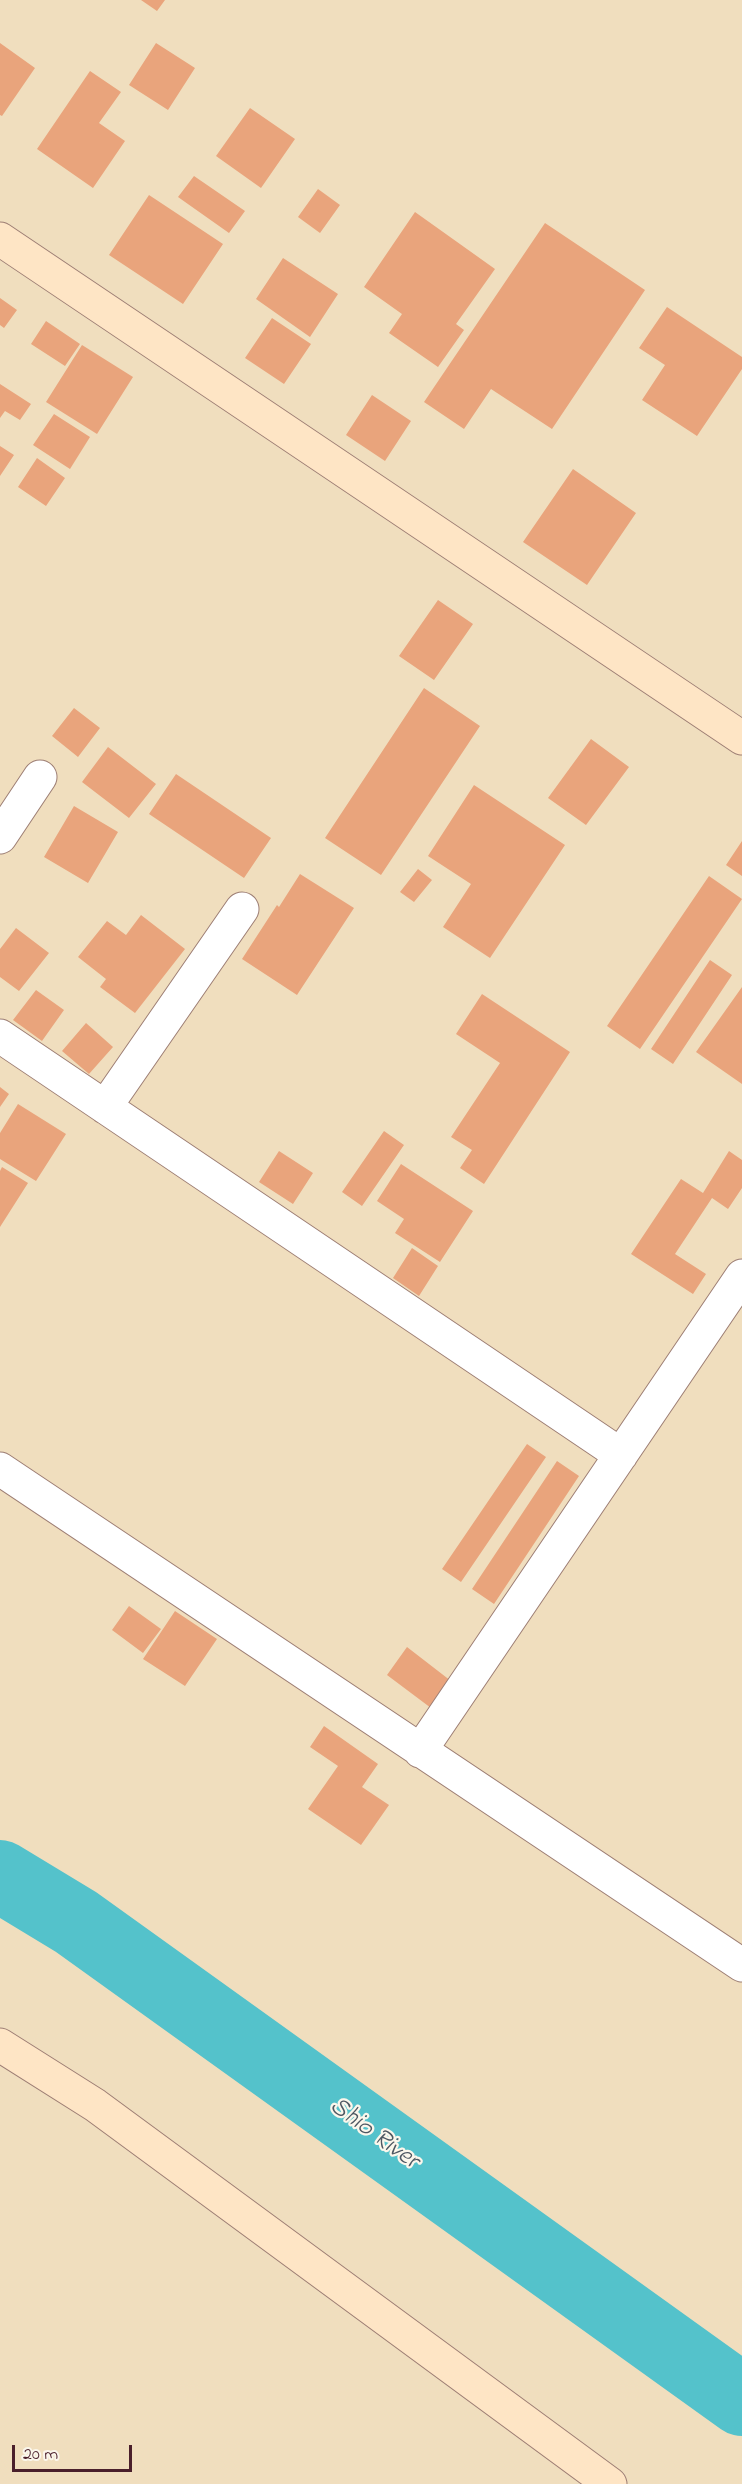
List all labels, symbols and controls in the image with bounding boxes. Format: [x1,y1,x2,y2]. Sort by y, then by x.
water label: Shio River [322,2092,424,2178]
scale bar [15,2433,135,2471]
text: 20 m [23,2442,58,2468]

